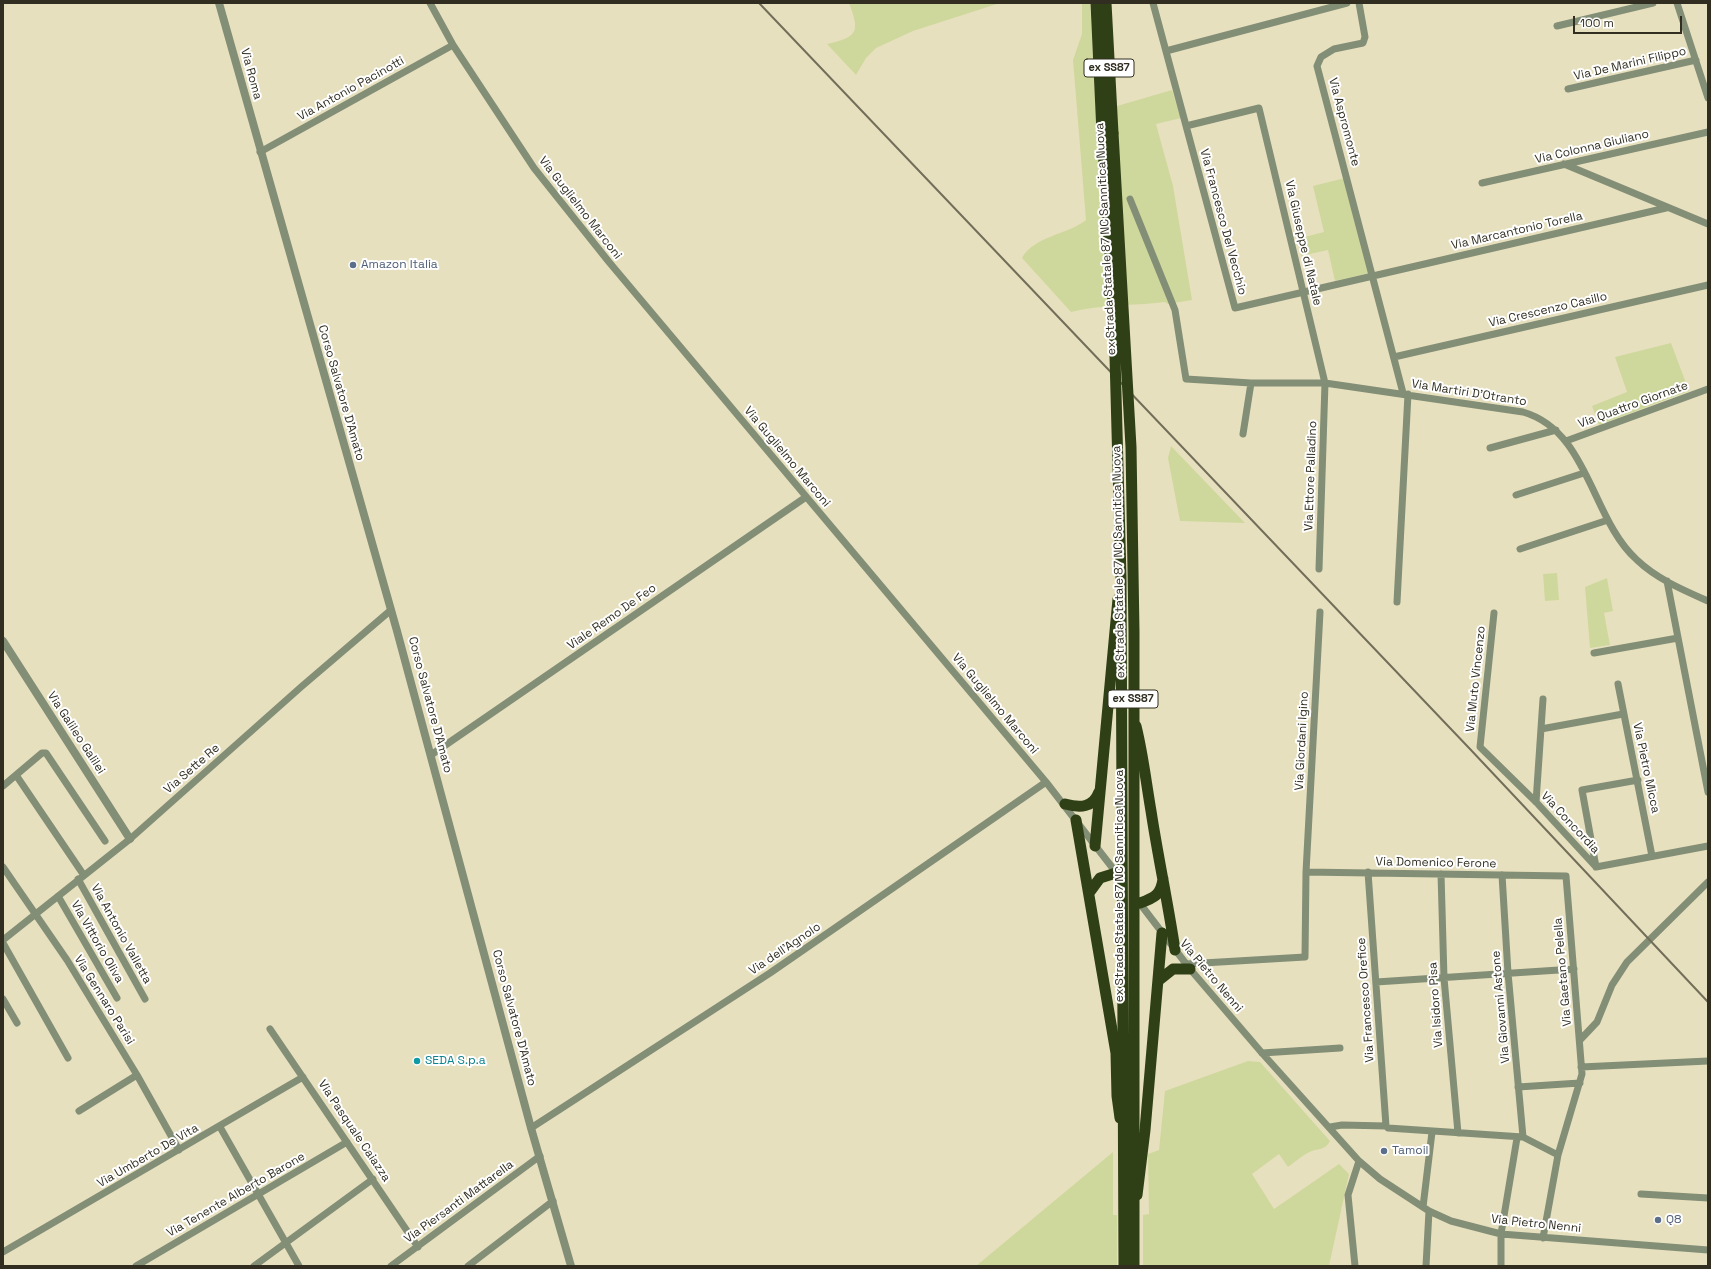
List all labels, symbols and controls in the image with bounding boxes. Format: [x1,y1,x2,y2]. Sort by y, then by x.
scale bar [1575,8,1684,34]
text: 100 m [1580,15,1614,31]
street label: Via De Marini Filippo [1572,44,1688,84]
street label: Via Roma [237,47,265,101]
street label: Via Antonio Pacinotti [295,54,407,124]
road number: ex SS87 [1084,59,1134,77]
street label: Via Aspromonte [1325,76,1363,168]
street label: ex Strada Statale 87 NC Sannitica Nuova [1093,122,1119,356]
street label: Via Colonna Giuliano [1534,127,1650,167]
street label: Via Francesco Del Vecchio [1197,147,1249,297]
street label: Via Guglielmo Marconi [535,154,625,262]
street label: Via Giuseppe di Natale [1282,179,1324,307]
street label: Via Marcantonio Torella [1450,209,1584,253]
place label: Amazon Italia [361,258,438,272]
marker: Amazon Italia [348,260,358,270]
street label: Via Crescenzo Casillo [1487,289,1609,331]
street label: Corso Salvatore D'Amato [315,323,367,463]
street label: Via Martiri D'Otranto [1410,377,1528,409]
street label: Via Quattro Giornate [1576,378,1690,432]
street label: Via Guglielmo Marconi [741,404,833,510]
street label: Via Ettore Palladino [1302,421,1320,531]
street label: ex Strada Statale 87 NC Sannitica Nuova [1110,446,1128,678]
street label: Viale Remo De Feo [565,581,659,653]
street label: Via Muto Vincenzo [1463,625,1489,733]
street label: Corso Salvatore D'Amato [405,635,455,775]
street label: Via Guglielmo Marconi [949,651,1041,757]
street label: Via Galileo Galilei [44,689,108,777]
road number: ex SS87 [1108,690,1158,708]
street label: Via Giordani Igino [1292,691,1312,791]
street label: Via Pietro Micca [1629,721,1663,815]
street label: Via Sette Re [161,741,223,797]
street label: ex Strada Statale 87 NC Sannitica Nuova [1113,770,1127,1002]
street label: Via Concordia [1538,789,1602,857]
street label: Via Domenico Ferone [1375,855,1497,871]
street label: Via Antonio Valletta [88,882,154,986]
street label: Via Vittorio Oliva [68,898,126,986]
street label: Via Gaetano Pelella [1551,917,1575,1027]
street label: Via dell'Agnolo [746,920,824,978]
street label: Via Pietro Nenni [1176,937,1246,1015]
street label: Via Francesco Orefice [1354,937,1378,1063]
street label: Corso Salvatore D'Amato [489,948,539,1088]
street label: Via Giovanni Astone [1489,950,1513,1064]
street label: Via Gennaro Parisi [71,953,137,1047]
street label: Via Isidoro Pisa [1426,962,1446,1048]
place label: SEDA S.p.a [425,1054,486,1068]
marker: SEDA S.p.a [412,1056,422,1066]
street label: Via Pasquale Caiazza [315,1077,393,1185]
street label: Via Umberto De Vita [95,1121,201,1191]
place label: Tamoil [1392,1144,1429,1158]
marker: Tamoil [1379,1146,1389,1156]
street label: Via Tenente Alberto Barone [164,1149,308,1241]
street label: Via Piersanti Mattarella [402,1157,516,1247]
street label: Via Pietro Nenni [1490,1212,1582,1236]
place label: Q8 [1666,1213,1682,1227]
marker: Q8 [1653,1215,1663,1225]

